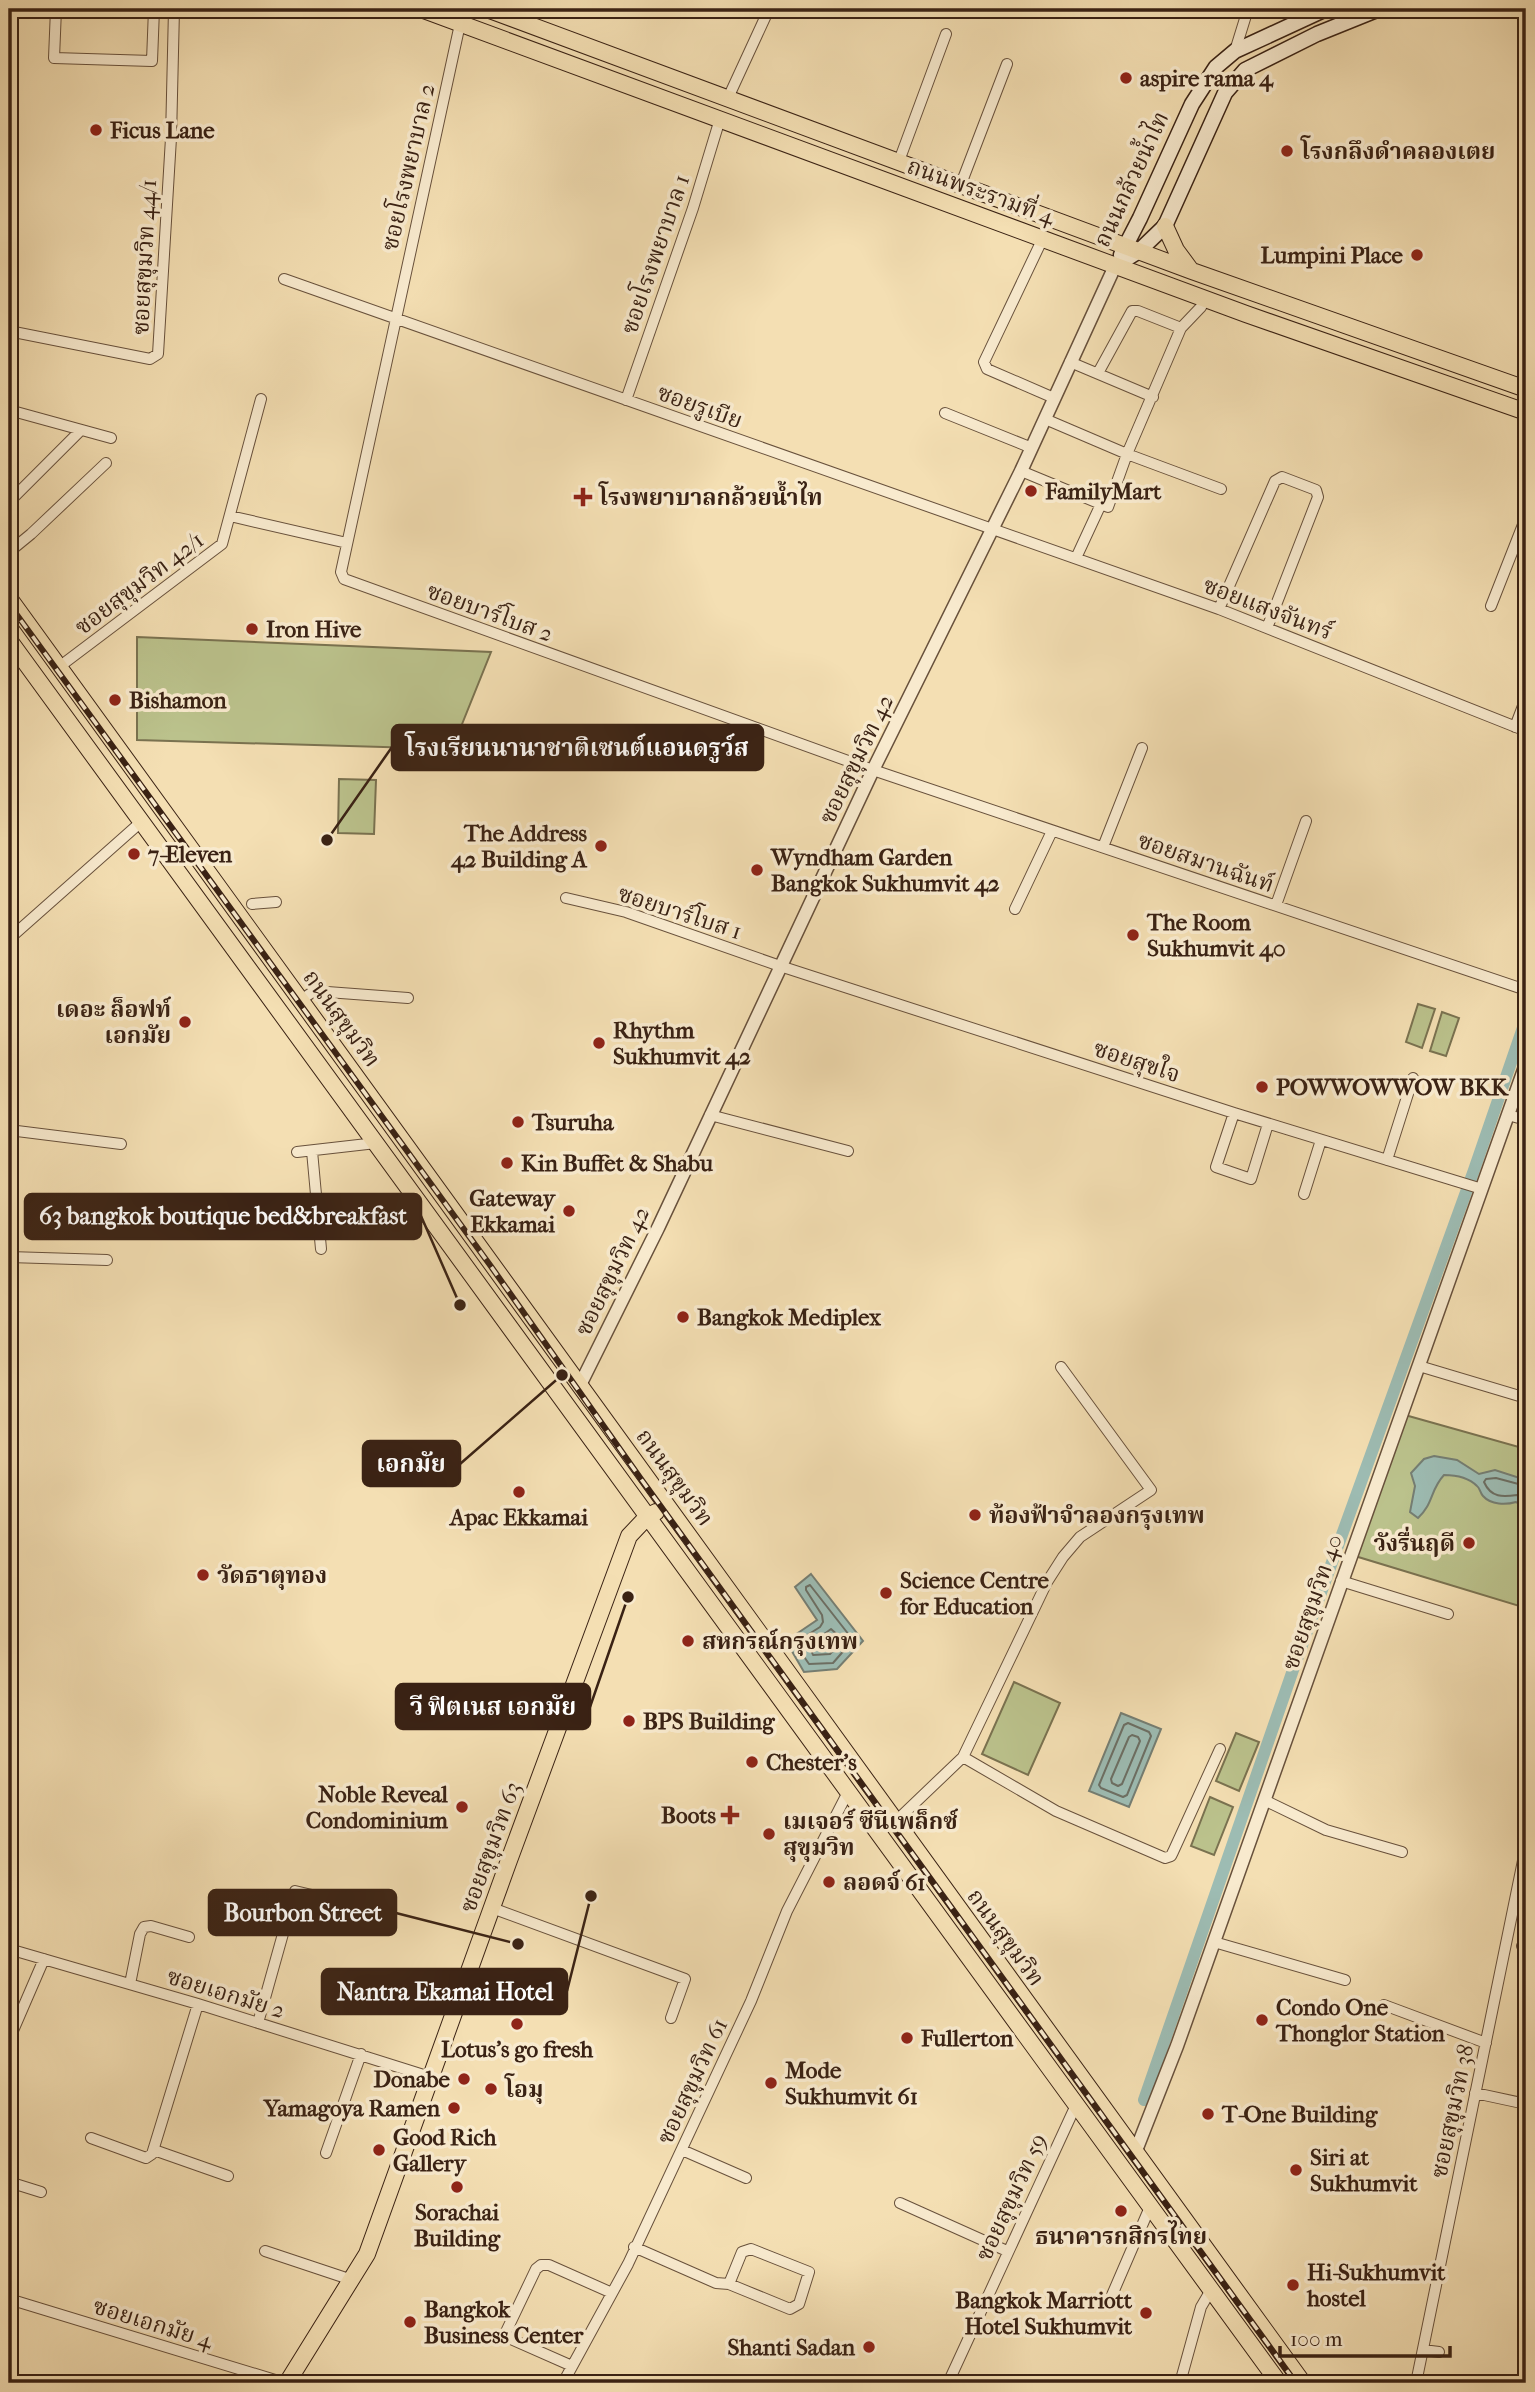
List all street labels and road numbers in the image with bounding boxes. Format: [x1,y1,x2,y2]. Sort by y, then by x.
street label: ซอยโรงพยาบาล 2 [373,80,441,253]
street label: ถนนกล้วยน้ำไท [1085,106,1175,251]
street label: ถนนพระรามที่ 4 [904,149,1061,231]
street label: ซอยโรงพยาบาล 1 [613,170,695,337]
street label: ซอยสุขุมวิท 44/1 [127,178,163,336]
street label: ซอยรูเบีย [653,379,746,435]
street label: ซอยสุขุมวิท 42/1 [70,526,210,641]
street label: ซอยแสงจันทร์ [1199,571,1337,646]
street label: ซอยบาร์โบส 2 [423,574,558,648]
street label: ซอยสุขุมวิท 42 [814,690,900,829]
street label: ซอยสมานฉันท์ [1134,827,1277,898]
street label: ซอยบาร์โบส 1 [615,877,746,945]
street label: ถนนสุขุมวิท [297,964,386,1073]
street label: ซอยสุขใจ [1090,1032,1185,1089]
street label: ซอยสุขุมวิท 42 [570,1202,656,1341]
street label: ถนนสุขุมวิท [630,1423,719,1532]
street label: ซอยสุขุมวิท 40 [1277,1531,1349,1674]
street label: ซอยสุขุมวิท 63 [454,1778,528,1916]
street label: ถนนสุขุมวิท [961,1883,1050,1992]
street label: ซอยเอกมัย 2 [164,1963,288,2024]
street label: ซอยสุขุมวิท 61 [652,2014,734,2149]
street label: ซอยสุขุมวิท 38 [1425,2042,1481,2181]
street label: ซอยสุขุมวิท 59 [970,2129,1054,2265]
street label: ซอยเอกมัย 4 [90,2292,217,2355]

